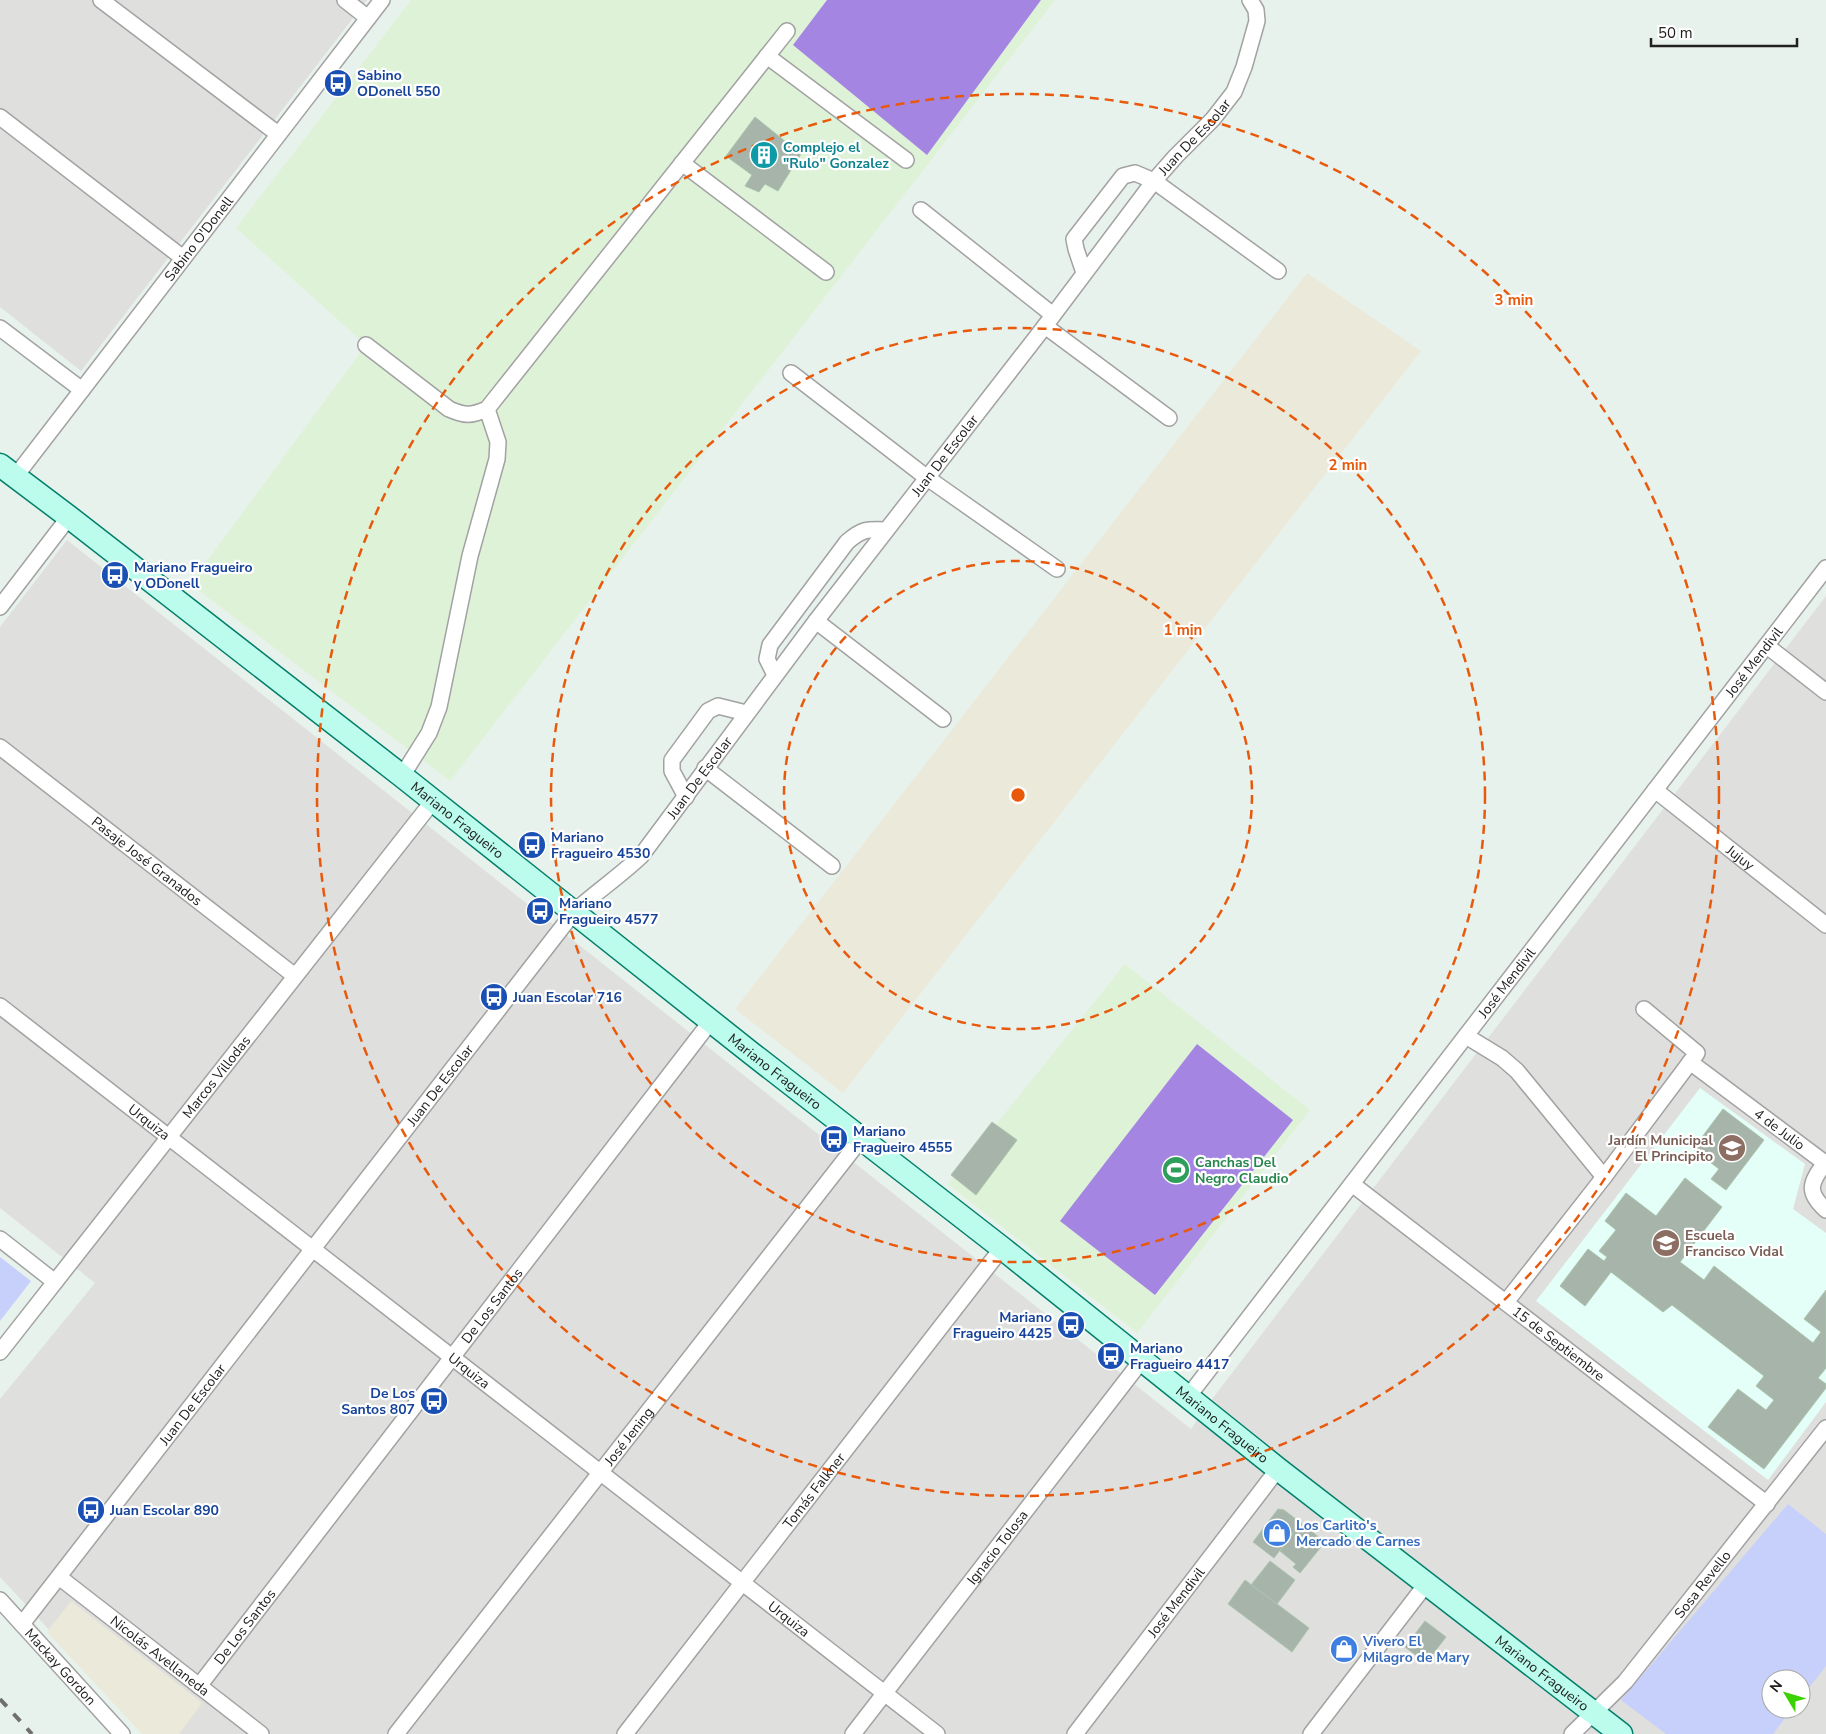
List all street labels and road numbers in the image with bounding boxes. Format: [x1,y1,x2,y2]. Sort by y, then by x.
street label: Juan De Escolar [1154,95,1235,180]
street label: Sabino O'Donell [160,192,238,285]
street label: Juan De Escolar [907,411,983,501]
street label: José Mendivil [1720,623,1788,702]
street label: Juan De Escolar [662,733,737,824]
street label: Mariano Fragueiro [407,778,508,863]
street label: Pasaje José Granados [87,812,206,911]
street label: Jujuy [1721,840,1759,875]
street label: José Mendivil [1473,944,1541,1023]
street label: Mariano Fragueiro [724,1029,825,1114]
street label: Marcos Villodas [178,1032,255,1122]
street label: Juan De Escolar [402,1041,478,1131]
street label: Urquiza [124,1100,174,1145]
street label: 4 de Julio [1750,1104,1809,1155]
street label: De Los Santos [457,1264,528,1348]
street label: 15 de Septiembre [1508,1302,1609,1385]
street label: Urquiza [444,1349,494,1393]
street label: Juan De Escolar [154,1360,230,1450]
street label: Mariano Fragueiro [1172,1382,1273,1468]
street label: José Jening [600,1403,658,1470]
street label: Tomás Falkner [779,1449,850,1533]
street label: Ignacio Tolosa [963,1506,1033,1589]
street label: Sosa Revello [1670,1547,1736,1622]
street label: José Mendivil [1143,1563,1210,1642]
street label: De Los Santos [210,1585,280,1669]
street label: Urquiza [764,1597,813,1642]
street label: Nicolás Avellaneda [106,1611,213,1701]
street label: Mackay Gordon [20,1624,100,1709]
street label: Mariano Fragueiro [1491,1631,1593,1716]

